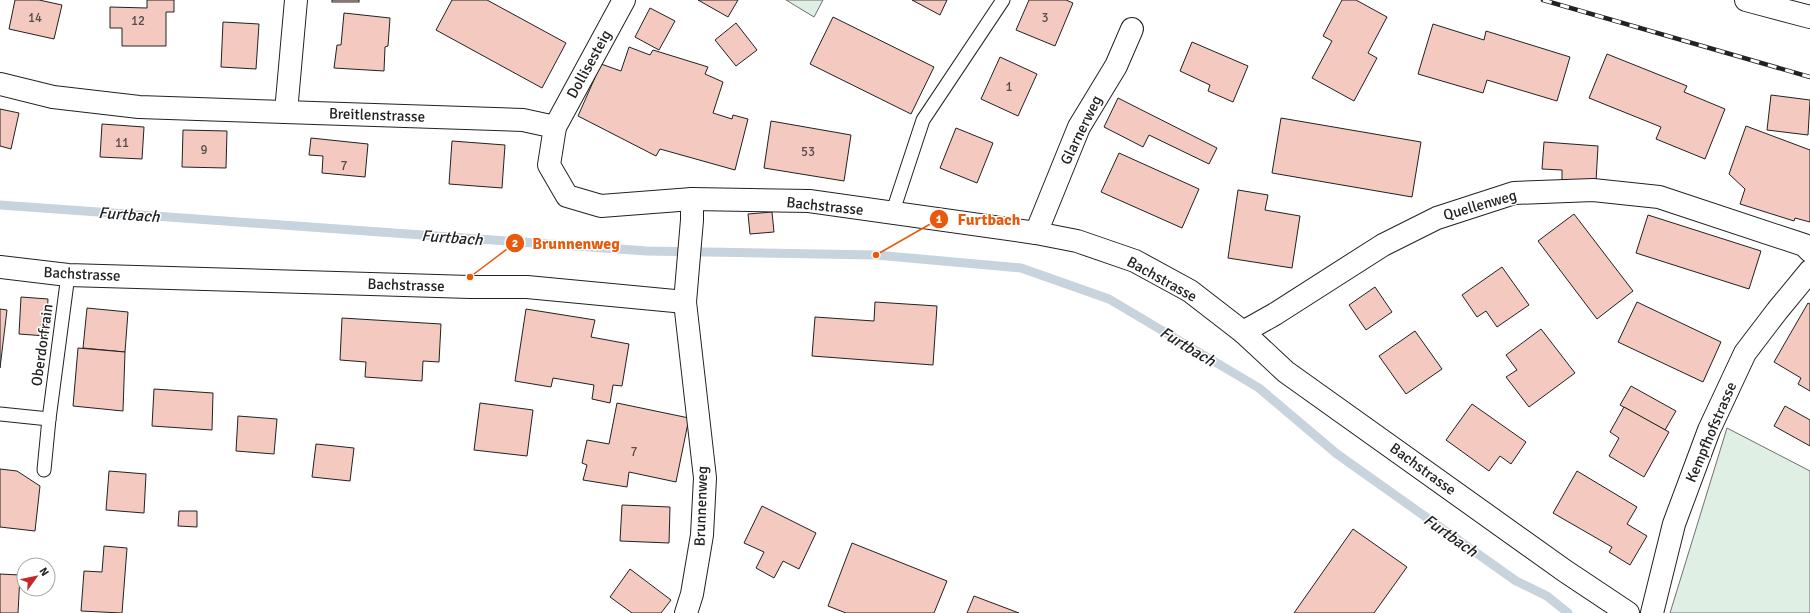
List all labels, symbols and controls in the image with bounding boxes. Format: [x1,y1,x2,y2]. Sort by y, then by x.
house number: 14 [28,10,42,26]
house number: 3 [1041,10,1049,26]
house number: 12 [131,13,145,29]
street label: Dollisesteig [563,27,615,101]
house number: 1 [1005,79,1013,95]
street label: Glarnerweg [1057,92,1106,168]
street label: Breitlenstrasse [329,104,425,126]
house number: 11 [115,135,129,151]
house number: 9 [200,142,208,158]
house number: 53 [801,144,815,160]
house number: 7 [340,158,348,174]
street label: Quellenweg [1441,186,1519,224]
street label: Bachstrasse [786,193,864,219]
water label: Furtbach [98,203,161,227]
callout: Furtbach [929,205,1028,233]
text: Furtbach [958,210,1021,230]
text: 1 [936,212,943,227]
water label: Furtbach [421,226,484,250]
callout: Brunnenweg [505,229,628,257]
text: Brunnenweg [532,234,620,254]
text: 2 [512,236,518,251]
street label: Bachstrasse [1124,252,1200,306]
street label: Bachstrasse [43,263,121,285]
street label: Bachstrasse [367,275,445,295]
street label: Oberdorfrain [27,303,57,387]
water label: Furtbach [1156,323,1220,372]
street label: Kempfhofstrasse [1682,379,1740,485]
street label: Bachstrasse [1386,439,1460,499]
house number: 7 [630,444,638,460]
street label: Brunnenweg [691,465,711,547]
water label: Furtbach [1420,510,1482,562]
north arrow [16,557,56,597]
text: N [36,565,52,579]

